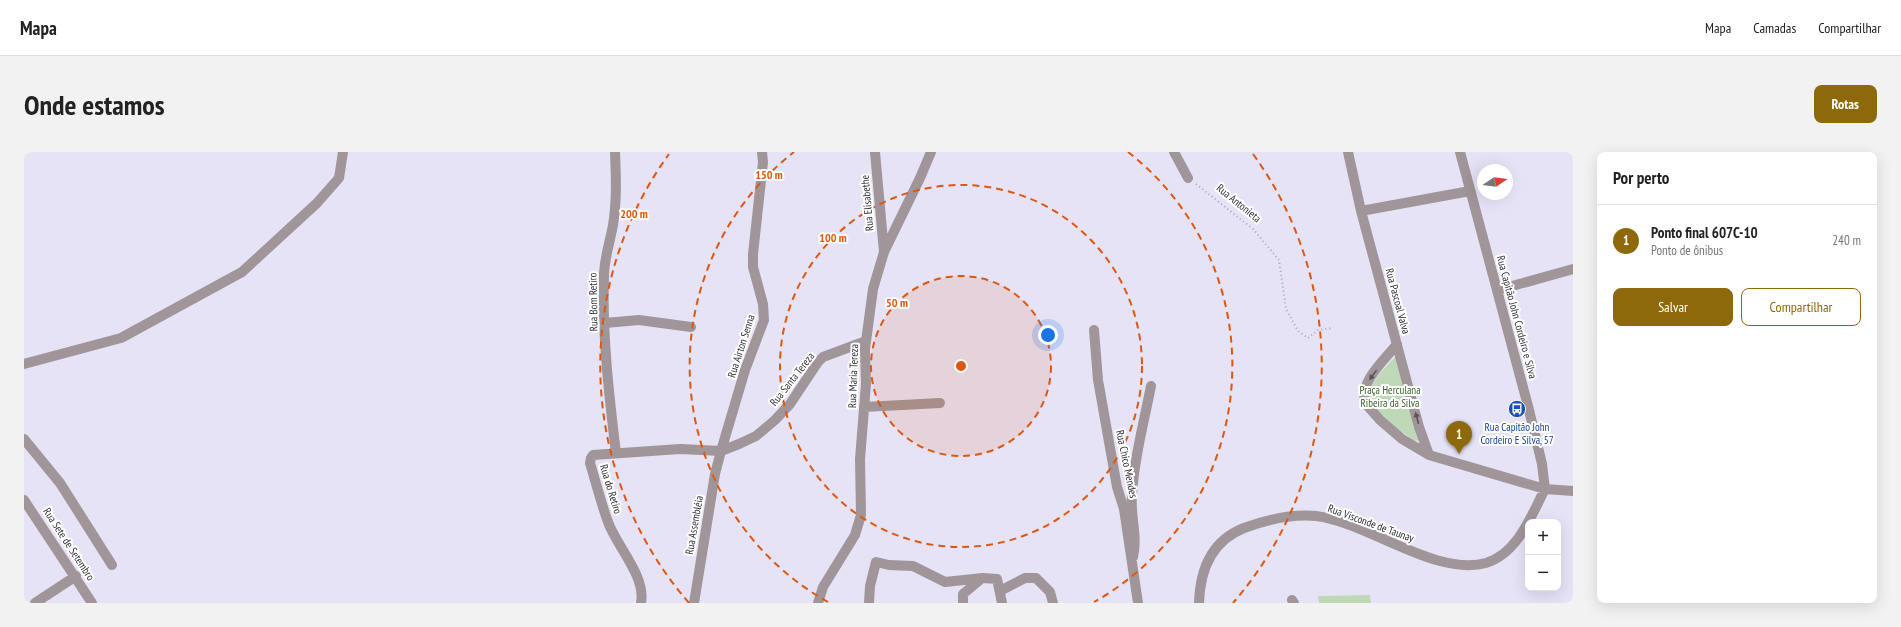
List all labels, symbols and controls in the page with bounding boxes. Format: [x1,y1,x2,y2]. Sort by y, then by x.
text: Mapa [20,16,57,40]
text: Mapa [1705,19,1731,37]
text: Camadas [1753,19,1796,37]
text: Compartilhar [1818,19,1881,37]
button: Rotas [1814,85,1877,123]
text: Onde estamos [24,86,165,123]
north arrow [1477,164,1513,200]
text: 150 m [755,167,783,182]
text: Por perto [1613,167,1669,189]
street label: Rua Elisabethe [858,174,876,232]
street label: Rua Antonieta [1214,181,1264,225]
text: 200 m [620,206,648,221]
text: Ponto final 607C-10 [1651,223,1758,242]
text: 100 m [819,230,847,245]
text: 1 [1623,232,1629,249]
text: 240 m [1832,232,1861,249]
text: Ponto de ônibus [1651,242,1723,259]
street label: Rua Capitão John Cordeiro e Silva [1494,254,1540,380]
street label: Rua Pascoal Valva [1383,267,1413,335]
street label: Rua Bom Retiro [585,272,601,332]
button: Salvar [1613,288,1733,326]
button: Compartilhar [1741,288,1861,326]
text: 50 m [886,295,908,310]
street label: Rua Airton Senna [724,313,758,379]
your location [1038,325,1058,345]
street label: Rua Maria Tereza [845,344,861,408]
street label: Rua Santa Tereza [767,349,817,409]
centre of rings [954,359,968,373]
one-way arrow [1369,369,1377,380]
park label: Praça Herculana Ribeira da Silva [1359,383,1421,410]
bus stop icon: Rua Capitão John Cordeiro E Silva, 57 [1507,399,1527,419]
one-way arrow [1414,412,1420,424]
place label: Rua Capitão John Cordeiro E Silva, 57 [1480,420,1554,447]
pin: 1 [1446,421,1472,454]
street label: Rua Chico Mendes [1113,429,1141,500]
street label: Rua do Retiro [597,462,625,516]
street label: Rua Assembléia [682,494,706,556]
street label: Rua Visconde de Taunay [1326,501,1417,545]
street label: Rua Sete de Setembro [40,505,98,583]
map controls [1525,519,1561,591]
button: + [1525,519,1561,555]
button: − [1525,555,1561,591]

